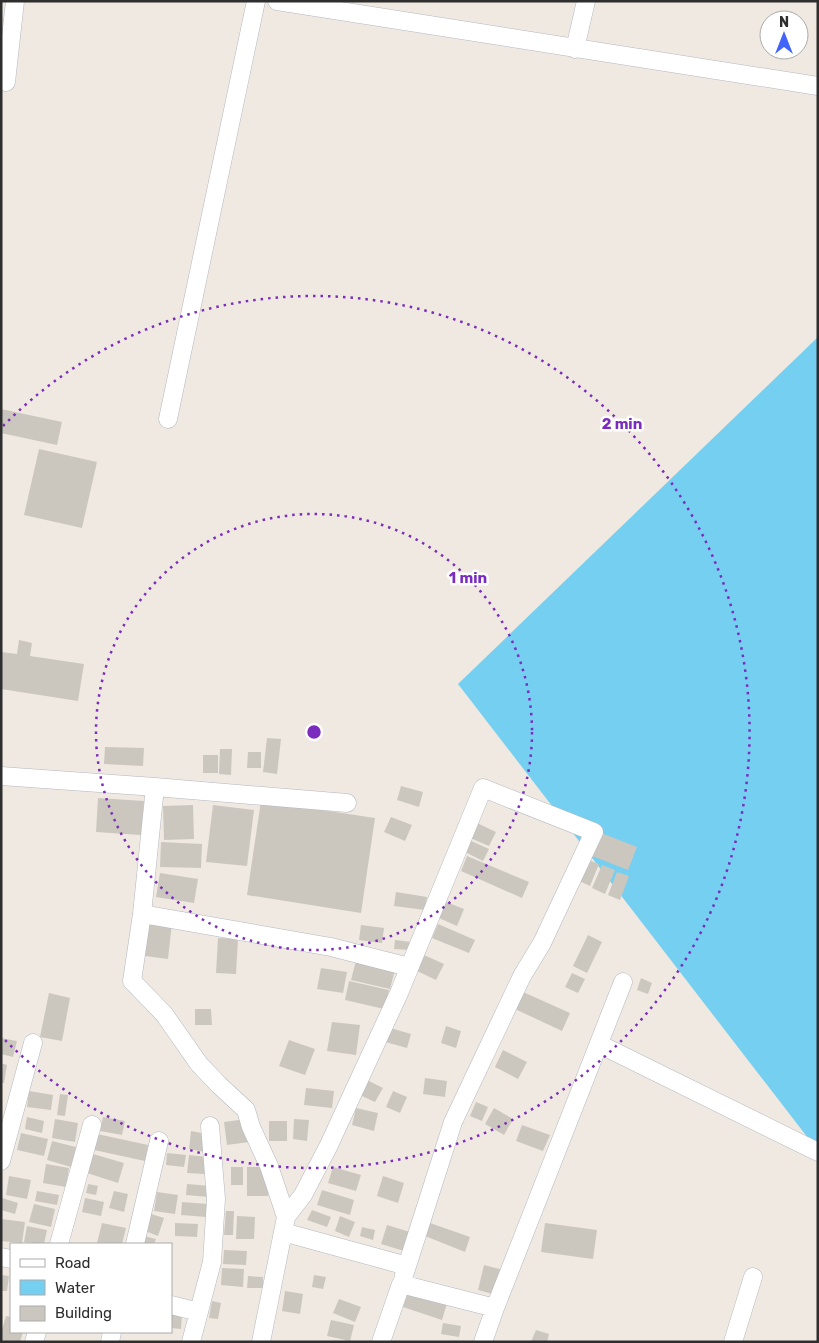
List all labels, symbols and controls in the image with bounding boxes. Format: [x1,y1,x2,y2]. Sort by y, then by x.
north arrow [759,10,809,60]
text: N [779,14,789,31]
text: 2 min [602,415,642,433]
text: 1 min [449,569,487,587]
centre of rings [305,723,323,741]
legend [10,1243,172,1333]
text: Road [55,1254,91,1272]
text: Water [55,1279,95,1297]
text: Building [55,1304,112,1322]

